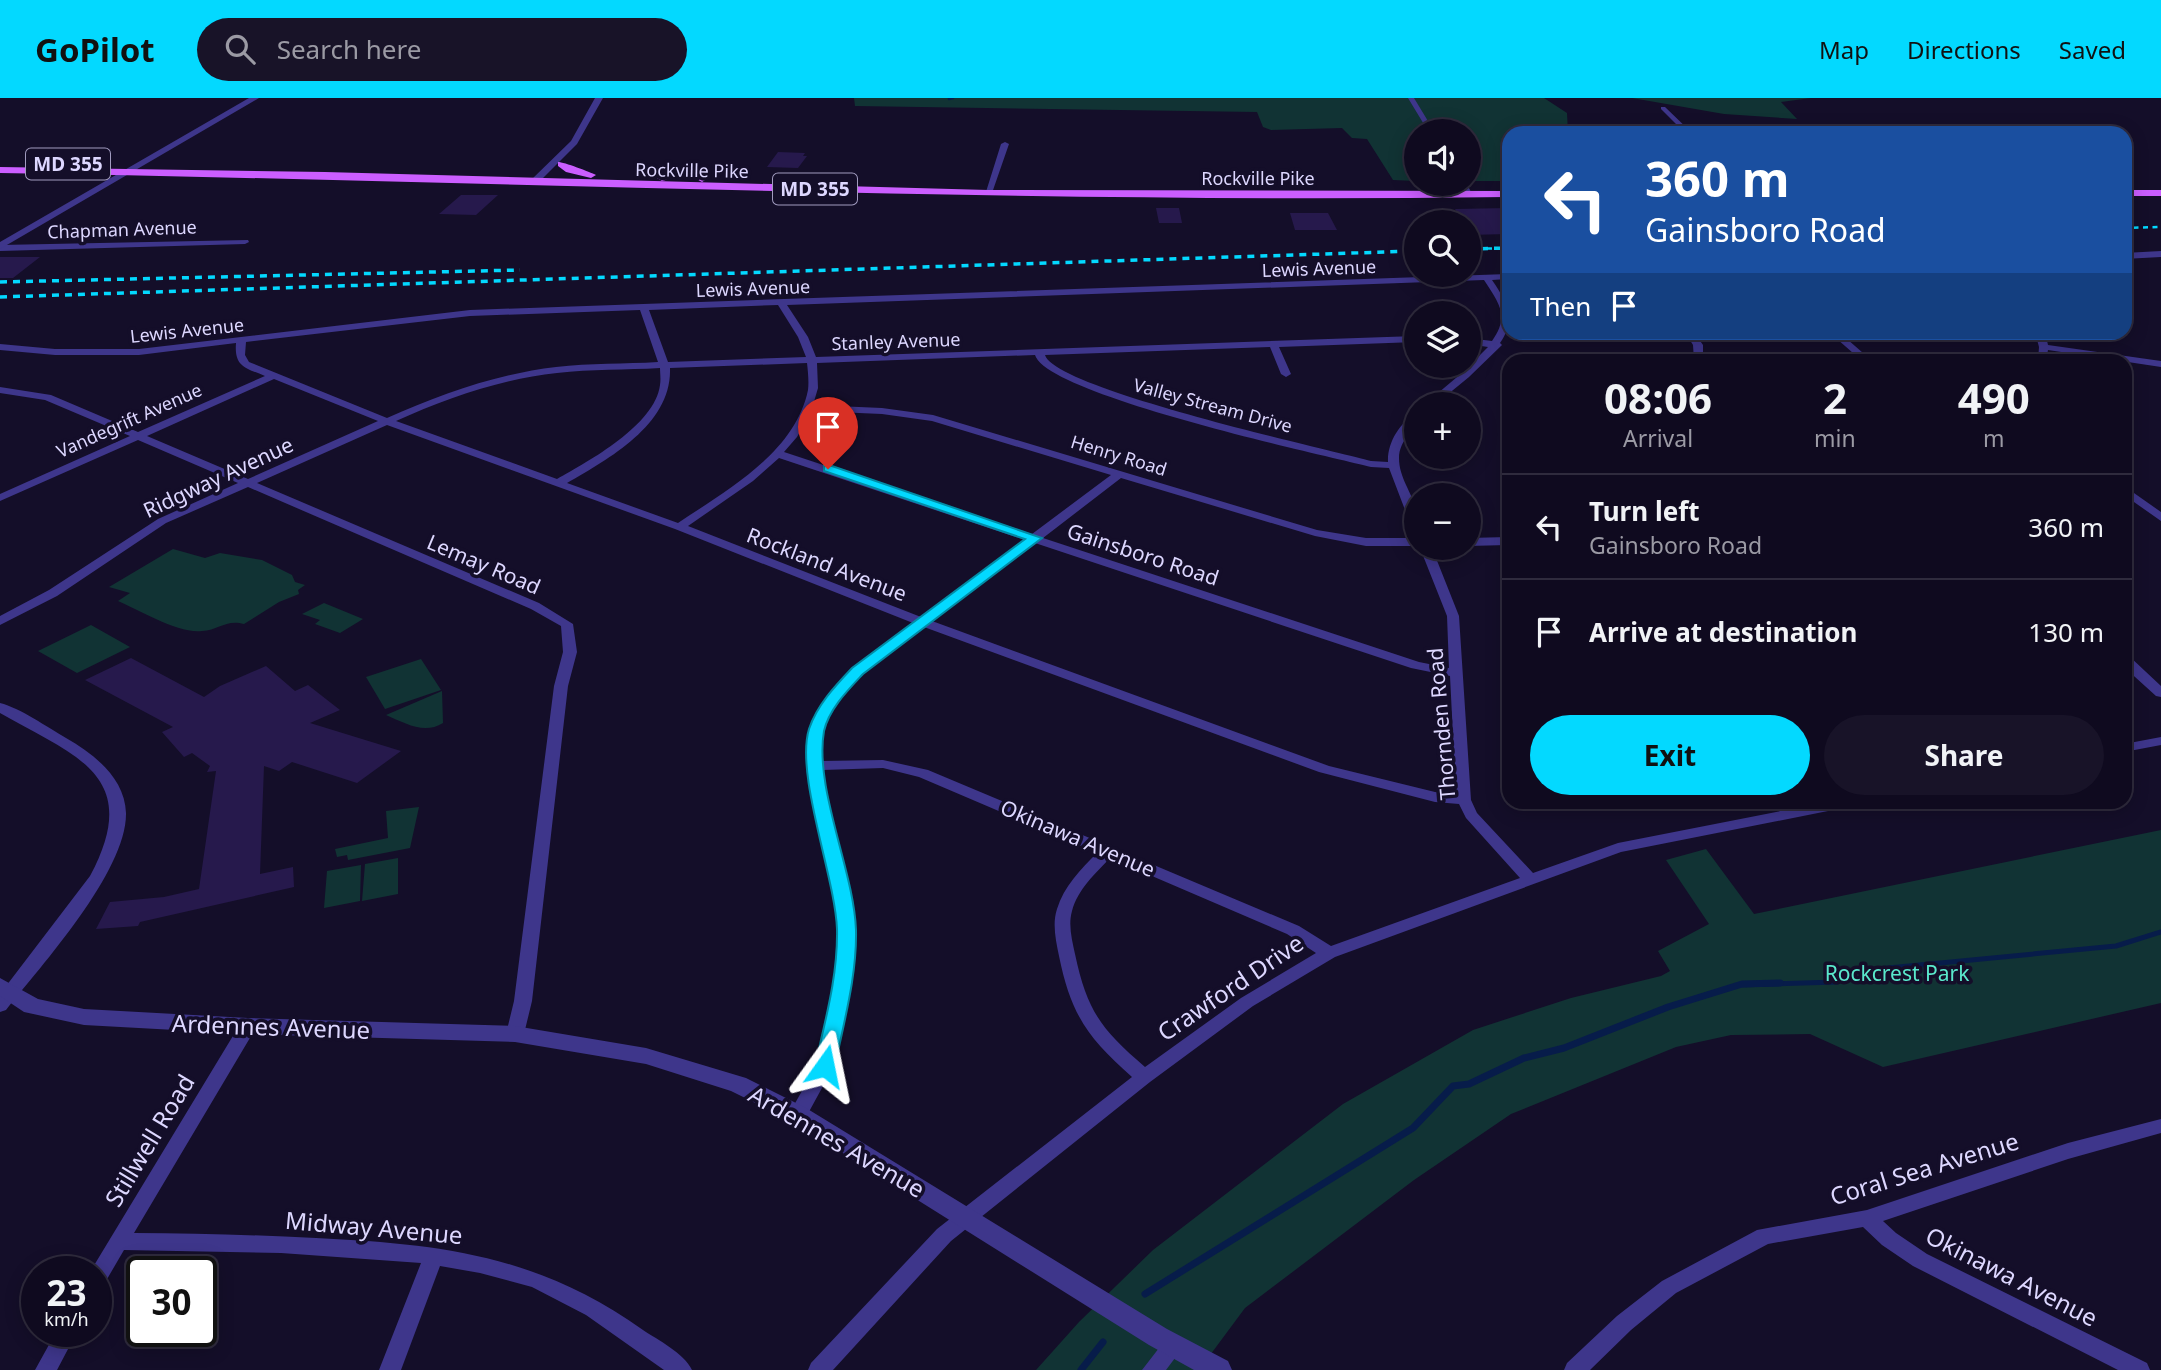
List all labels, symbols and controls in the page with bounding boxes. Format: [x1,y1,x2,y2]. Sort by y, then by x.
search box [197,18,687,81]
text: GoPilot [35,27,155,72]
icon: search [221,30,259,68]
text: Search here [277,31,421,67]
text: Map [1819,33,1869,66]
text: Directions [1907,33,2021,66]
text: Saved [2059,33,2126,66]
map controls [1404,119,1481,560]
button: sound [1404,119,1481,196]
text: 360 m [1645,145,1790,211]
road number: MD 355 [26,148,110,180]
icon: left [1530,154,1621,245]
street label: Rockville Pike [635,157,749,183]
street label: Rockville Pike [1201,166,1315,190]
road number: MD 355 [773,174,857,204]
text: Gainsboro Road [1645,208,1886,251]
button: search [1404,210,1481,287]
street label: Chapman Avenue [47,214,197,244]
street label: Lewis Avenue [1261,254,1377,282]
street label: Lewis Avenue [695,274,811,302]
icon: arrive [1605,287,1643,325]
text: Then [1530,288,1591,324]
button: layers [1404,301,1481,378]
street label: Lewis Avenue [129,312,245,348]
street label: Stanley Avenue [831,327,961,355]
text: 08:06 [1604,369,1712,426]
text: 2 [1823,369,1847,426]
text: 490 [1958,369,2030,426]
street label: Valley Stream Drive [1131,372,1295,438]
street label: Vandegrift Avenue [53,377,205,463]
button: + [1404,392,1481,469]
pin [798,397,858,469]
icon: arrive [809,408,847,446]
text: Arrival [1623,422,1693,454]
text: min [1814,422,1856,454]
text: m [1983,422,2005,454]
street label: Henry Road [1068,429,1170,481]
street label: Ridgway Avenue [138,430,298,524]
button: − [1404,483,1481,560]
text: Turn left [1589,493,1700,529]
icon: left [1530,508,1568,546]
text: 360 m [2028,509,2104,545]
street label: Gainsboro Road [1064,516,1222,592]
street label: Rockland Avenue [743,521,911,607]
street label: Lemay Road [423,527,545,601]
text: Gainsboro Road [1589,529,1762,561]
icon: arrive [1530,613,1568,651]
text: Arrive at destination [1589,614,1858,650]
text: 130 m [2028,614,2104,650]
street label: Thornden Road [1420,647,1462,801]
button: Exit [1530,715,1810,795]
button: Share [1824,715,2104,795]
street label: Okinawa Avenue [996,793,1160,883]
street label: Crawford Drive [1151,926,1309,1048]
park label: Rockcrest Park [1825,959,1970,987]
street label: Ardennes Avenue [171,1006,371,1046]
position arrow [788,1029,862,1103]
street label: Stillwell Road [96,1068,202,1212]
street label: Ardennes Avenue [743,1077,931,1205]
street label: Coral Sea Avenue [1826,1124,2022,1212]
street label: Midway Avenue [284,1203,464,1251]
street label: Okinawa Avenue [1920,1218,2104,1334]
speed limit sign: 30 [126,1256,217,1347]
text: 23 [46,1269,87,1316]
text: km/h [44,1307,89,1331]

